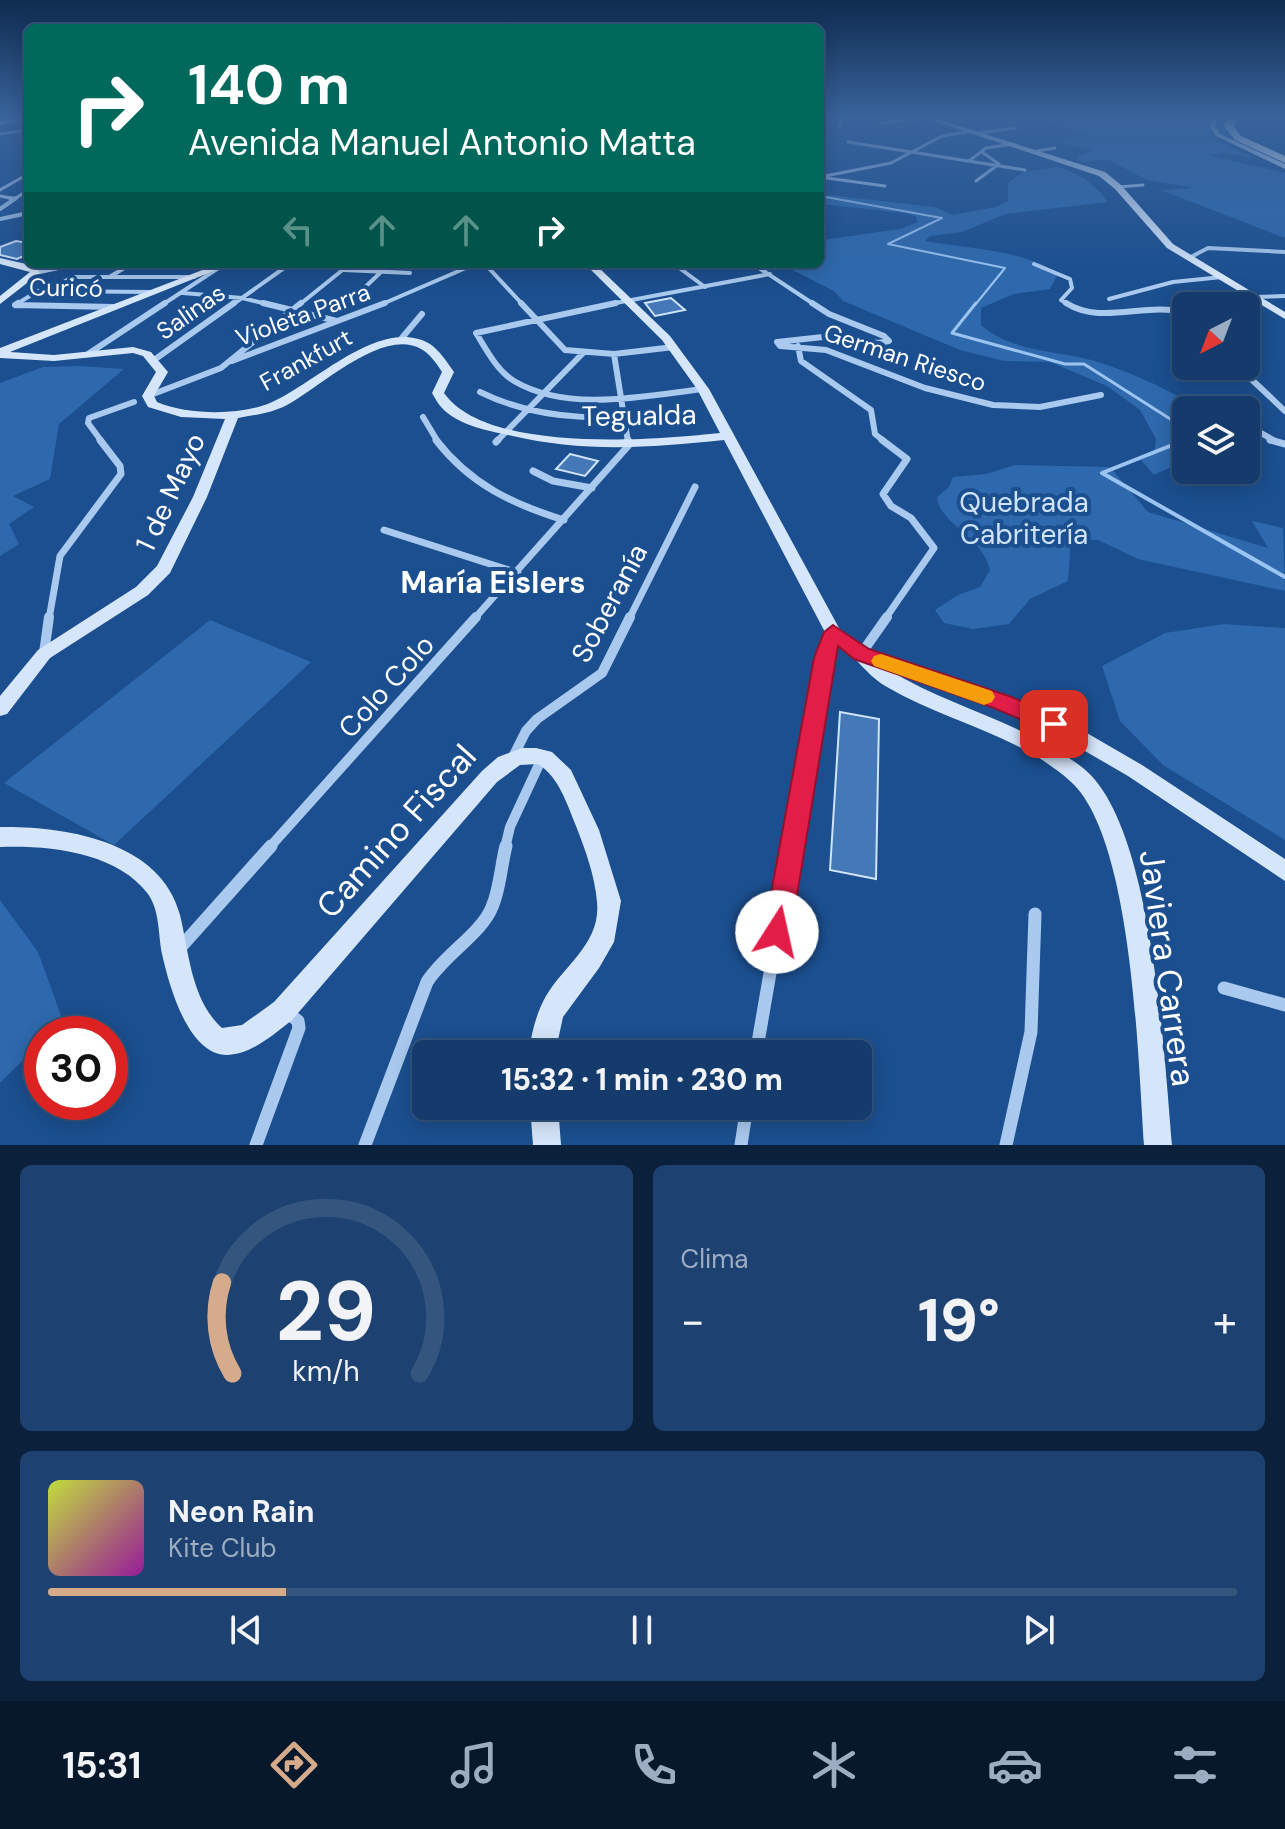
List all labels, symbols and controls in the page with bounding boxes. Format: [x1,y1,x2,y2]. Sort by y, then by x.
text: 140 m [188,48,350,121]
icon: right [56,56,160,160]
text: Avenida Manuel Antonio Matta [188,119,696,166]
icon: left [276,208,320,252]
icon: ahead [360,208,404,252]
icon: ahead [444,208,488,252]
icon: right [528,208,572,252]
street label: Curicó [29,271,103,304]
street label: Violeta Parra [231,276,374,353]
street label: Salinas [150,277,231,346]
north arrow [1172,292,1260,380]
map controls [1172,292,1260,484]
street label: German Riesco [820,317,990,398]
street label: Frankfurt [254,322,357,398]
street label: Tegualda [581,396,697,435]
button: layers [1172,396,1260,484]
street label: 1 de Mayo [127,427,214,557]
park label: Quebrada Cabritería [959,484,1089,553]
street label: Soberanía [563,537,656,669]
district label: María Eislers [400,563,586,602]
street label: Colo Colo [330,627,442,746]
pin [1020,690,1088,758]
icon: arrive [1032,702,1076,746]
street label: Camino Fiscal [306,735,486,928]
street label: Javiera Carrera [1129,847,1206,1089]
position arrow [735,890,819,974]
speed limit sign: 30 [24,1016,128,1120]
text: 15:32 · 1 min · 230 m [501,1060,783,1099]
text: Clima [681,1242,749,1276]
text: 29 [276,1257,376,1366]
text: 19° [918,1281,1000,1360]
text: − [681,1292,705,1350]
text: + [1213,1292,1237,1350]
text: km/h [292,1353,360,1390]
text: Neon Rain [168,1492,314,1531]
text: Kite Club [168,1531,277,1565]
icon: previous [224,1608,268,1652]
icon: pause [620,1608,664,1652]
icon: next [1017,1608,1061,1652]
icon: directions [266,1737,322,1793]
icon: music [446,1737,502,1793]
icon: phone [626,1737,682,1793]
icon: climate [806,1737,862,1793]
icon: car [987,1737,1043,1793]
icon: filters [1167,1737,1223,1793]
text: 15:31 [62,1742,141,1789]

